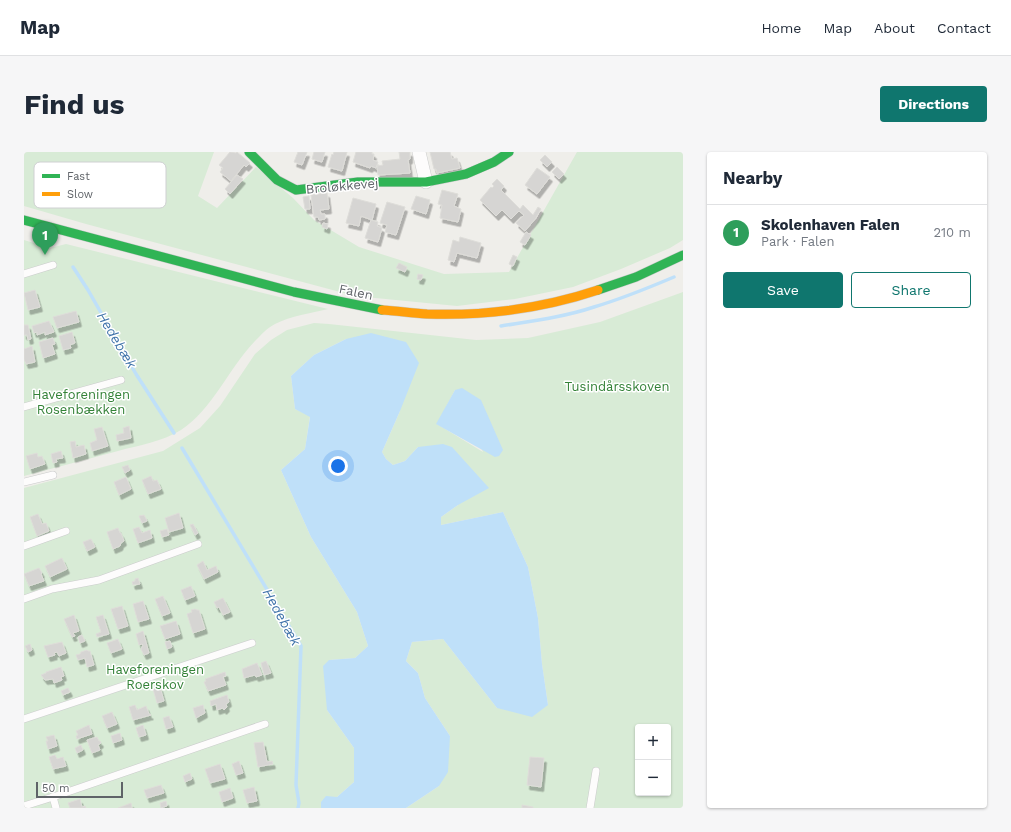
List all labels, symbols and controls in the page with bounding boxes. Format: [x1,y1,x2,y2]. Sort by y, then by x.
text: Map [20,16,60,39]
text: Home [761,20,801,36]
text: Map [823,20,852,36]
text: About [874,20,915,36]
text: Contact [937,20,991,36]
button: Directions [880,86,987,122]
text: Find us [24,88,124,121]
legend [34,162,166,208]
text: Nearby [723,168,782,188]
text: Fast [67,170,90,183]
street label: Broløkkevej [305,175,379,197]
text: Slow [67,188,93,201]
text: Skolenhaven Falen [761,216,900,234]
pin: 1 [32,222,58,255]
text: 1 [733,225,739,240]
text: 210 m [933,225,971,240]
text: Park · Falen [761,234,835,249]
button: Save [723,272,843,308]
button: Share [851,272,971,308]
street label: Falen [338,281,374,303]
water label: Hedebæk [94,309,140,371]
park label: Tusindårsskoven [565,379,669,394]
park label: Haveforeningen Rosenbækken [32,387,130,417]
your location [328,456,348,476]
water label: Hedebæk [260,586,304,649]
park label: Haveforeningen Roerskov [106,662,204,692]
map controls [635,724,671,796]
button: + [635,724,671,760]
button: − [635,760,671,796]
scale bar [36,780,123,799]
text: 50 m [42,782,69,795]

